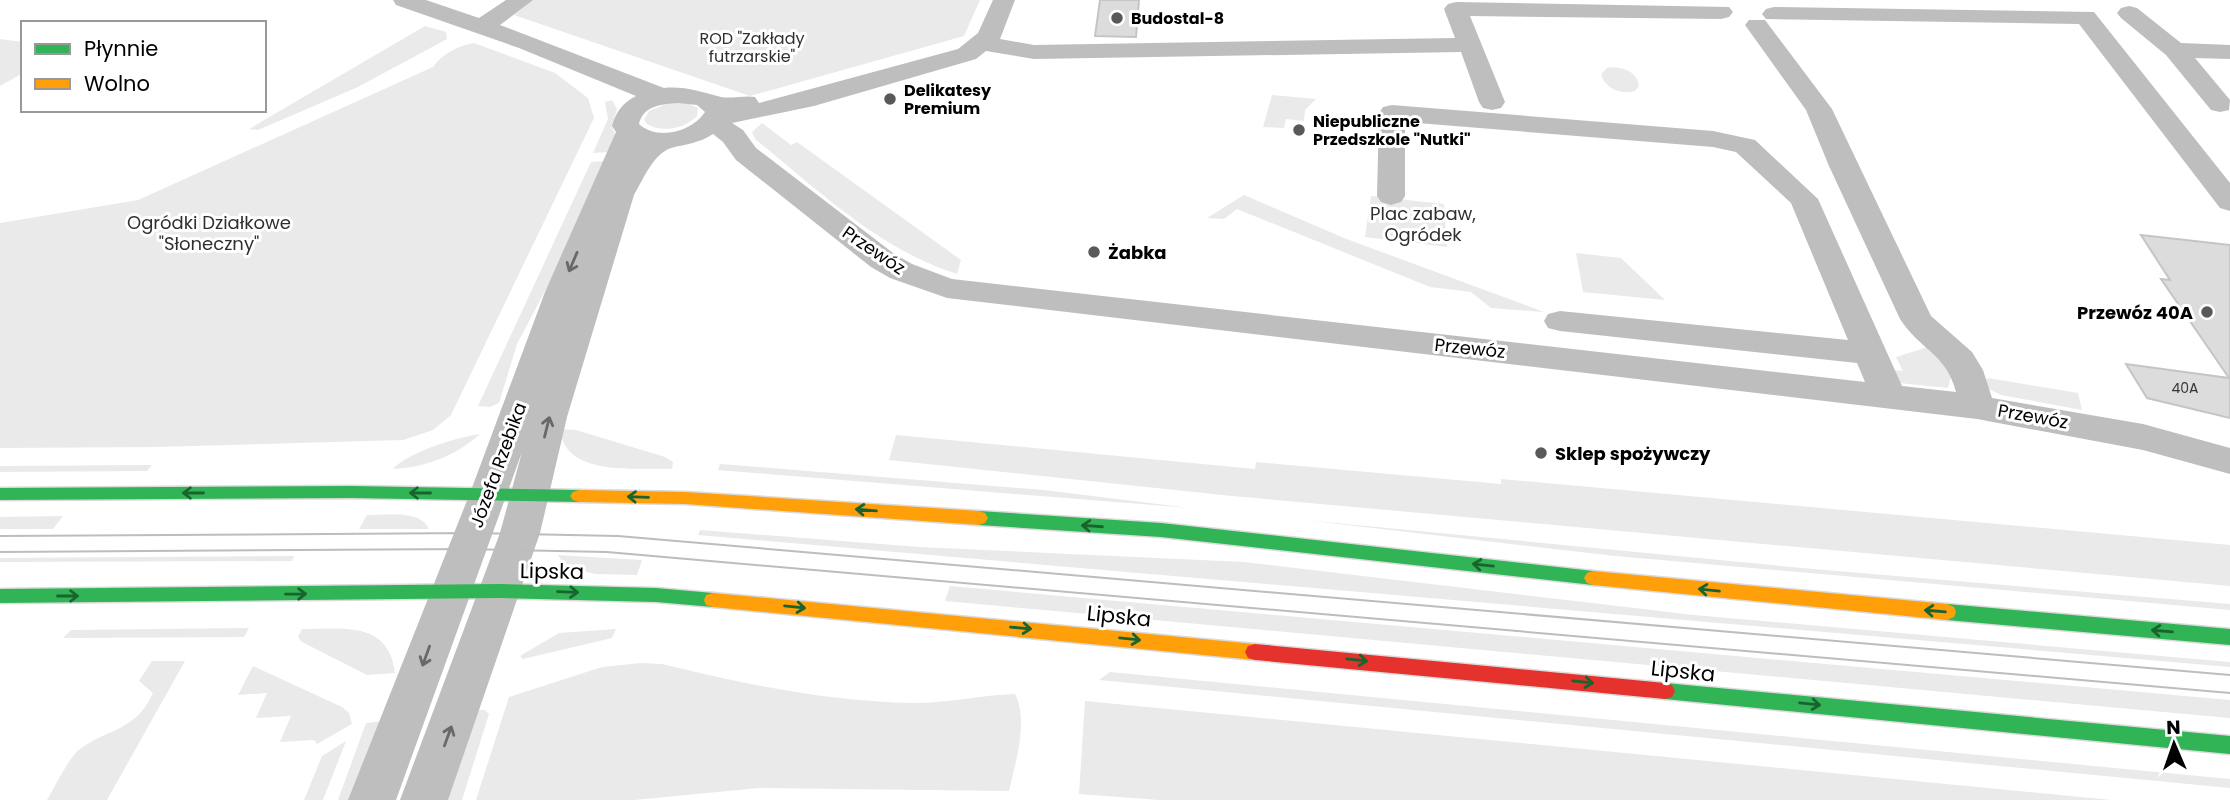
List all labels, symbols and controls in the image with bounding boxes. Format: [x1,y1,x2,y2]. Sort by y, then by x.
place label: Budostal-8 [1131,7,1224,30]
marker: Budostal-8 [1109,10,1125,26]
legend [21,21,266,112]
park label: ROD "Zakłady futrzarskie" [700,27,804,68]
text: Płynnie [84,34,158,63]
text: Wolno [84,69,150,98]
place label: Delikatesy Premium [904,79,992,120]
marker: Delikatesy Premium [882,91,898,107]
place label: Niepubliczne Przedszkole "Nutki" [1313,110,1470,151]
marker: Niepubliczne Przedszkole "Nutki" [1291,122,1307,138]
park label: Plac zabaw, Ogródek [1370,201,1476,247]
park label: Ogródki Działkowe "Słoneczny" [127,210,291,256]
street label: Przewóz [838,220,910,280]
place label: Żabka [1108,240,1167,265]
marker: Żabka [1086,244,1102,260]
one-way arrow [566,251,579,272]
place label: Przewóz 40A [2077,300,2193,325]
marker: Przewóz 40A [2199,304,2215,320]
street label: Przewóz [1433,332,1507,364]
house number: 40A [2171,378,2199,398]
street label: Przewóz [1996,398,2070,434]
street label: Józefa Rzebika [464,399,532,531]
one-way arrow [541,416,554,439]
place label: Sklep spożywczy [1555,441,1711,466]
marker: Sklep spożywczy [1533,445,1549,461]
one-way arrow [182,486,205,500]
one-way arrow [409,486,432,500]
one-way arrow [627,490,650,503]
one-way arrow [855,503,877,516]
one-way arrow [1082,519,1104,532]
street label: Lipska [520,556,584,586]
one-way arrow [1472,559,1495,572]
one-way arrow [1698,584,1721,597]
one-way arrow [556,586,579,599]
one-way arrow [284,587,307,601]
one-way arrow [56,589,79,603]
street label: Lipska [1085,598,1153,634]
one-way arrow [783,600,805,613]
one-way arrow [1925,604,1947,617]
one-way arrow [1009,622,1032,635]
one-way arrow [2151,624,2174,637]
one-way arrow [1119,632,1141,645]
one-way arrow [419,645,432,667]
street label: Lipska [1649,653,1717,689]
one-way arrow [1345,654,1368,667]
one-way arrow [1572,676,1594,689]
one-way arrow [1798,698,1821,711]
north arrow [2139,709,2209,779]
text: N [2166,714,2181,741]
one-way arrow [442,725,455,747]

